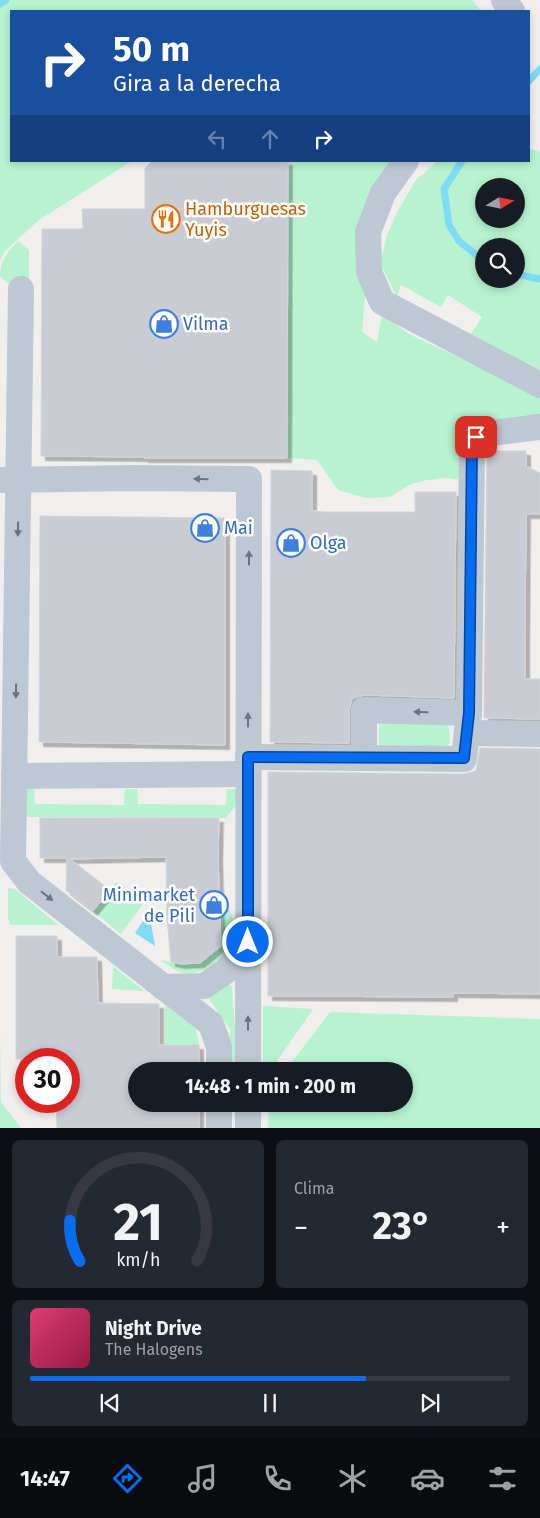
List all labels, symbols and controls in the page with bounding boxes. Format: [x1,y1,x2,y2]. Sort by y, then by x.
text: 50 m [113,28,190,70]
icon: right [30,30,95,95]
text: Gira a la derecha [113,70,281,97]
icon: left [203,125,231,153]
icon: ahead [256,125,284,153]
icon: right [309,125,337,153]
north arrow [475,178,525,228]
map controls [475,178,525,288]
place label: Hamburguesas Yuyis [185,198,306,241]
restaurant icon: Hamburguesas Yuyis [151,204,181,234]
button: search [475,238,525,288]
shop icon: Vilma [149,309,179,339]
place label: Vilma [183,313,229,335]
pin [455,416,497,458]
icon: arrive [462,423,490,451]
one-way arrow [192,475,208,483]
shop icon: Mai [190,513,220,543]
place label: Mai [224,517,253,539]
one-way arrow [14,521,22,537]
shop icon: Olga [276,528,306,558]
place label: Olga [310,532,347,554]
one-way arrow [245,549,253,565]
one-way arrow [11,683,19,699]
one-way arrow [412,708,428,716]
one-way arrow [244,712,252,728]
place label: Minimarket de Pili [103,884,195,927]
one-way arrow [40,890,53,901]
shop icon: Minimarket de Pili [199,890,229,920]
position arrow [221,915,273,967]
one-way arrow [244,1014,252,1030]
speed limit sign: 30 [15,1048,80,1113]
text: 14:48 · 1 min · 200 m [185,1075,356,1098]
text: Clima [294,1179,334,1198]
text: 21 [113,1191,163,1254]
text: 23° [373,1203,432,1249]
text: − [294,1211,308,1244]
text: + [496,1211,510,1244]
text: km/h [116,1249,160,1271]
text: Night Drive [105,1317,202,1340]
text: The Halogens [105,1340,203,1359]
icon: previous [96,1389,124,1417]
icon: pause [256,1389,284,1417]
icon: next [416,1389,444,1417]
icon: directions [110,1461,145,1496]
icon: music [185,1461,220,1496]
icon: phone [260,1461,295,1496]
icon: climate [335,1461,370,1496]
icon: car [410,1461,445,1496]
icon: filters [485,1461,520,1496]
text: 14:47 [20,1465,70,1492]

